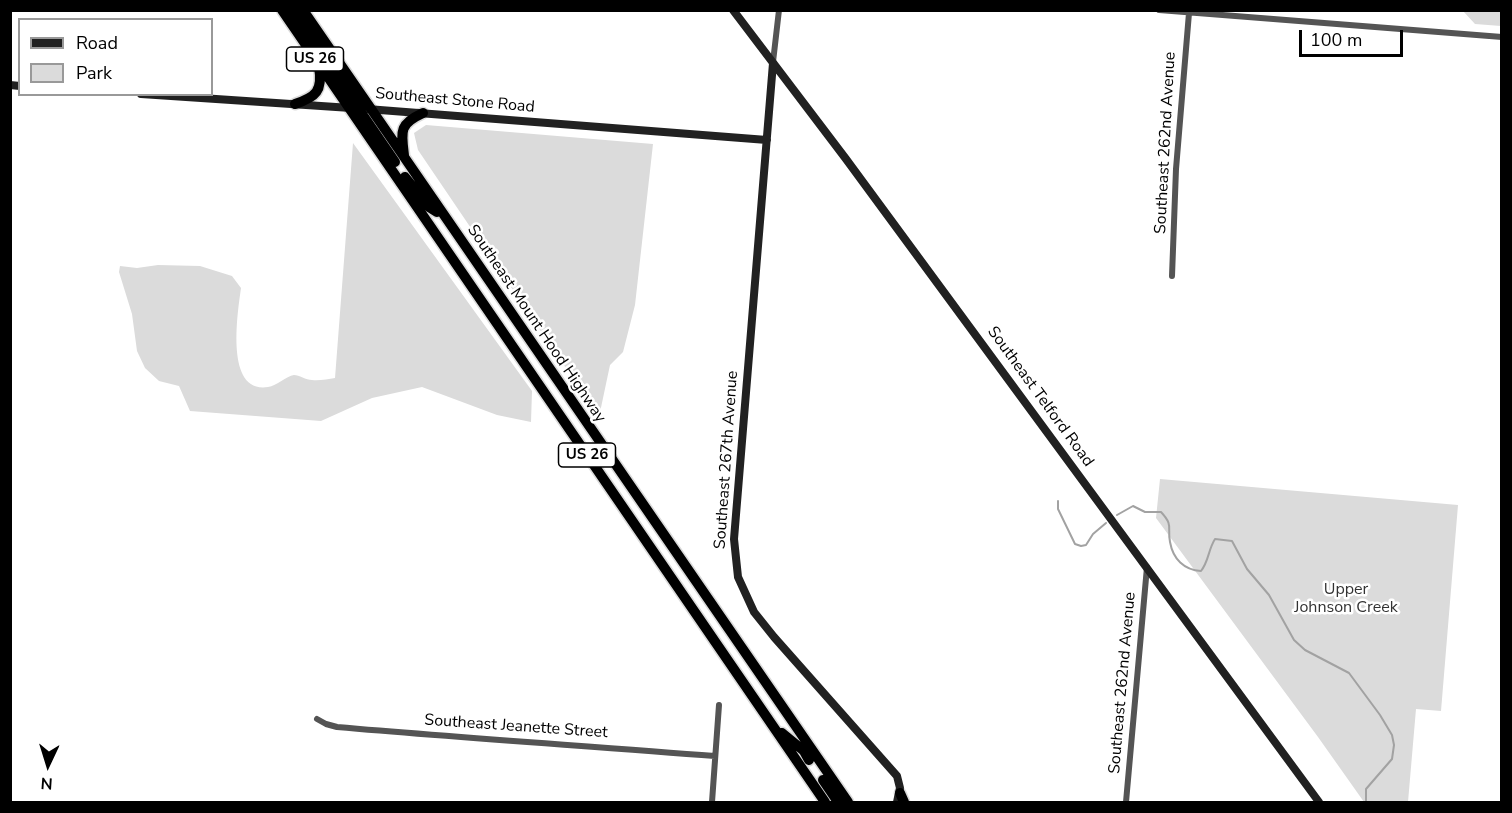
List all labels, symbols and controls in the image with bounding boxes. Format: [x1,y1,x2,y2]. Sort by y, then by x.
legend [18,18,213,96]
scale bar [1302,18,1406,56]
text: 100 m [1310,28,1362,52]
text: Road [76,31,118,55]
road number: US 26 [286,47,344,71]
street label: Southeast 262nd Avenue [1152,51,1180,235]
text: Park [76,61,112,85]
street label: Southeast Stone Road [375,84,535,118]
street label: Southeast Mount Hood Highway [462,221,610,427]
street label: Southeast Telford Road [983,323,1097,471]
street label: Southeast 267th Avenue [711,370,743,550]
road number: US 26 [558,443,616,467]
park label: Upper Johnson Creek [1294,580,1398,618]
street label: Southeast 262nd Avenue [1105,591,1141,775]
street label: Southeast Jeanette Street [424,711,608,743]
north arrow [18,735,78,795]
text: N [40,772,53,794]

